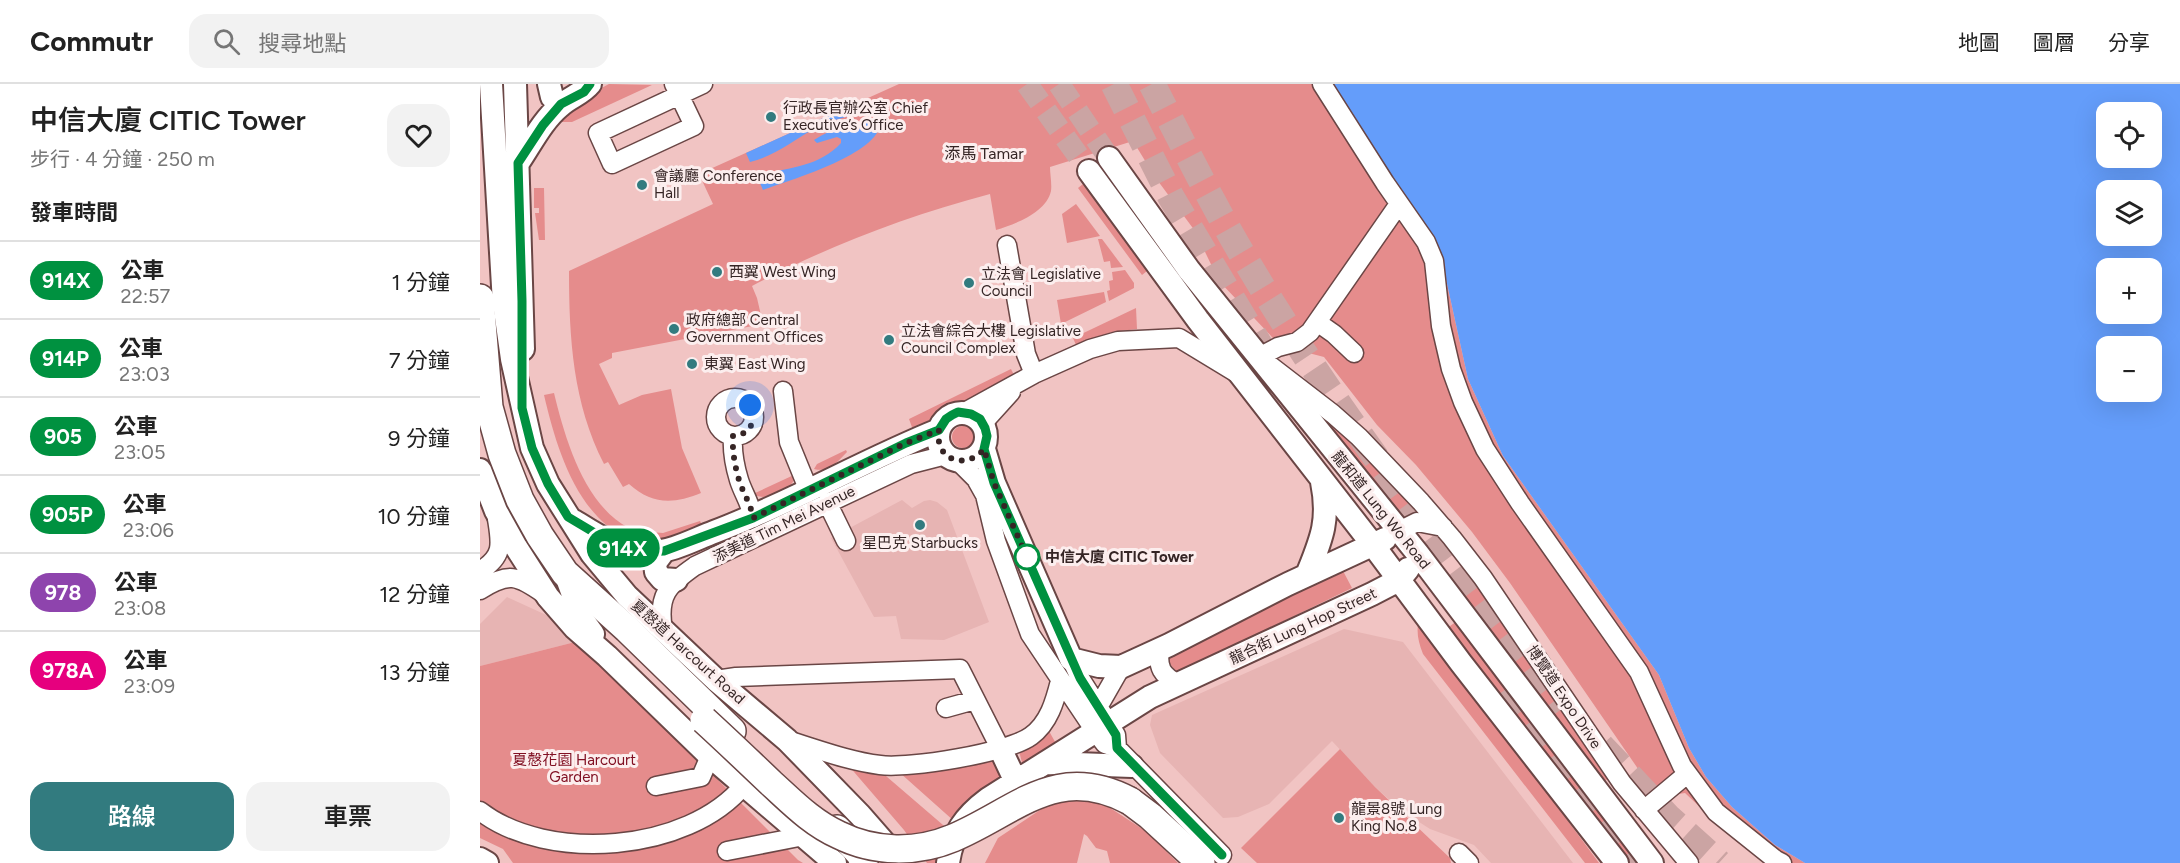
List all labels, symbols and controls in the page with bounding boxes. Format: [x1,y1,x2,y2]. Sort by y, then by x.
search box [189,14,609,68]
text: Commutr [30,24,153,58]
icon: search [210,25,243,58]
text: 搜尋地點 [258,30,346,57]
text: 地圖 [1958,30,2000,55]
text: 圖層 [2033,30,2075,55]
text: 分享 [2108,30,2150,55]
place label: 行政長官辦公室 Chief Executive’s Office [783,99,929,134]
map controls [2096,102,2162,402]
button: locate [2096,102,2162,168]
text: 中信大廈 CITIC Tower [30,103,306,137]
button: heart [387,104,450,167]
marker: 行政長官辦公室 Chief Executive’s Office [764,110,778,124]
district label: 添馬 Tamar [944,144,1024,163]
text: 步行 · 4 分鐘 · 250 m [30,147,215,171]
place label: 會議廳 Conference Hall [654,167,782,202]
marker: 會議廳 Conference Hall [635,178,649,192]
button: layers [2096,180,2162,246]
text: 發車時間 [30,199,118,226]
text: 公車 [121,257,165,284]
button: + [2096,258,2162,324]
place label: 西翼 West Wing [729,263,836,281]
marker: 西翼 West Wing [710,265,724,279]
place label: 立法會 Legislative Council [981,265,1101,300]
text: 914X [42,268,91,293]
text: 1 分鐘 [391,269,450,296]
marker: 立法會 Legislative Council [962,276,976,290]
text: 22:57 [121,284,170,308]
place label: 政府總部 Central Government Offices [686,311,823,346]
marker: 政府總部 Central Government Offices [667,322,681,336]
place label: 立法會綜合大樓 Legislative Council Complex [901,322,1081,357]
marker: 立法會綜合大樓 Legislative Council Complex [882,333,896,347]
text: 公車 [119,335,163,362]
button: − [2096,336,2162,402]
text: 914P [42,346,89,371]
text: 7 分鐘 [389,347,450,374]
place label: 東翼 East Wing [704,355,806,373]
marker: 東翼 East Wing [685,357,699,371]
text: 23:03 [119,362,170,386]
your location [735,390,765,420]
text: 公車 [114,413,158,440]
text: 905 [44,424,82,449]
text: 9 分鐘 [388,425,450,452]
text: 23:05 [114,440,165,464]
street label: 龍和道 Lung Wo Road [1328,447,1434,573]
street label: 添美道 Tim Mei Avenue [710,482,858,566]
text: 公車 [123,491,167,518]
text: 905P [42,502,93,527]
text: 10 分鐘 [377,503,450,530]
text: 23:06 [123,518,174,542]
marker: 星巴克 Starbucks [913,518,927,532]
line badge: 914X [581,528,665,568]
place label: 星巴克 Starbucks [862,534,978,552]
text: 914X [599,536,647,561]
marker: 中信大廈 CITIC Tower [1014,544,1040,570]
place label: 中信大廈 CITIC Tower [1045,548,1194,566]
text: 公車 [114,569,158,596]
text: 978 [45,580,81,605]
text: 12 分鐘 [379,581,450,608]
street label: 龍合街 Lung Hop Street [1227,584,1380,668]
text: 23:08 [114,596,166,620]
street label: 夏慤道 Harcourt Road [627,596,749,708]
street label: 博覽道 Expo Drive [1523,642,1605,752]
text: 公車 [124,647,168,674]
text: 978A [42,658,94,683]
text: 13 分鐘 [380,659,450,686]
text: 23:09 [124,674,175,698]
park label: 夏慤花園 Harcourt Garden [512,751,636,786]
button: 路線 [30,782,234,851]
button: 車票 [246,782,450,851]
place label: 龍景8號 Lung King No.8 [1351,800,1442,835]
marker: 龍景8號 Lung King No.8 [1332,811,1346,825]

